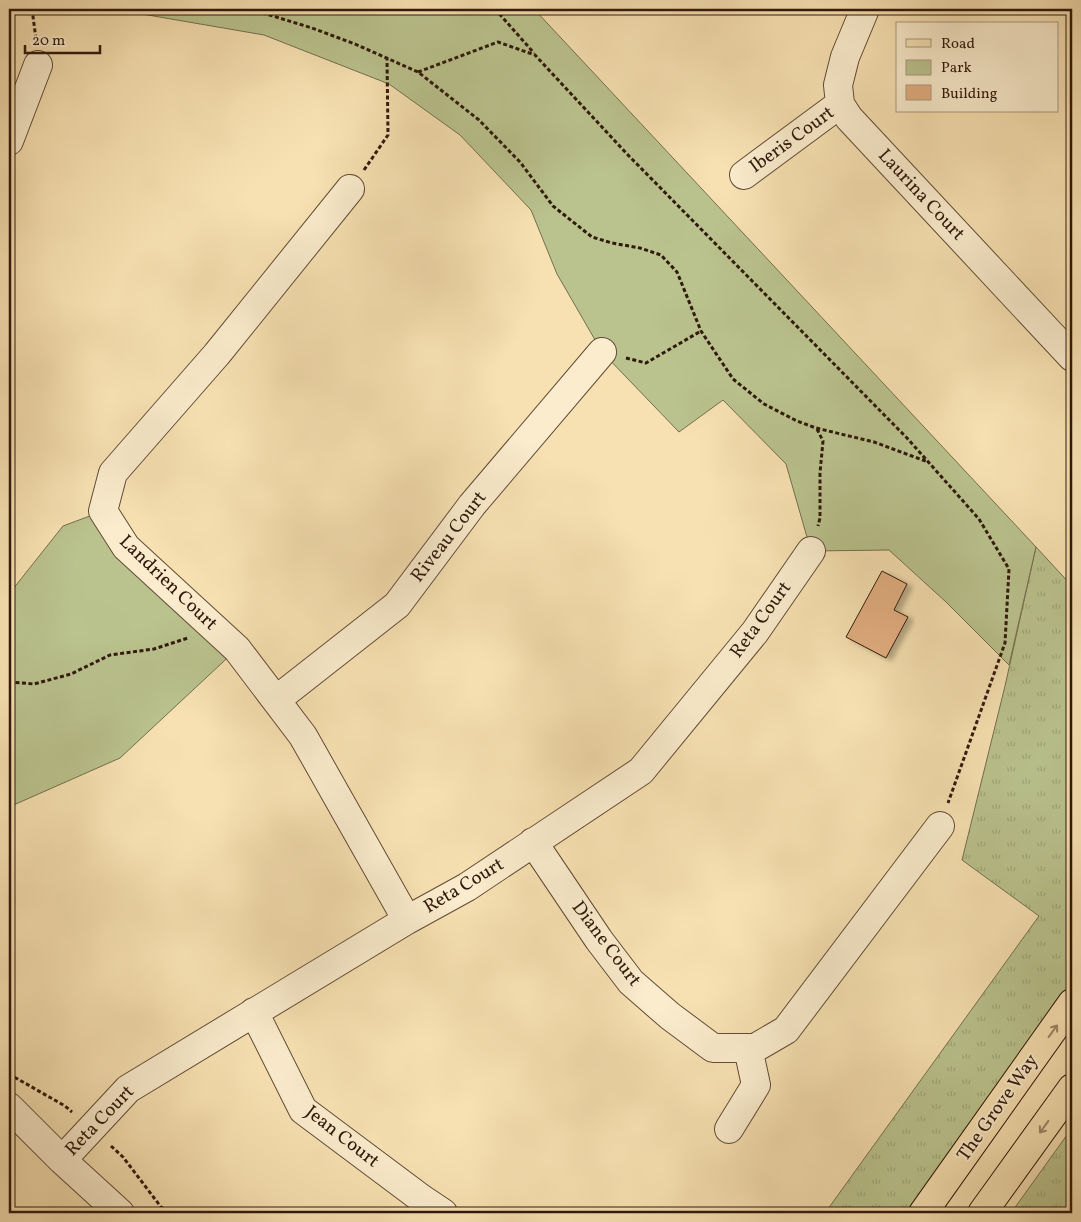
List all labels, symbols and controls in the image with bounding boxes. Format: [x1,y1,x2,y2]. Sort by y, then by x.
scale bar [25,22,100,54]
legend [896,22,1058,112]
text: 20 m [32,31,65,52]
text: Road [941,34,975,55]
text: Park [941,58,972,79]
text: Building [941,84,998,105]
street label: Iberis Court [744,100,840,180]
street label: Laurina Court [872,143,971,247]
street label: Riveau Court [405,486,493,588]
street label: Landrien Court [113,529,223,637]
street label: Reta Court [724,576,798,664]
street label: Reta Court [419,852,509,920]
street label: Diane Court [565,896,647,992]
one-way arrow [1047,1025,1058,1038]
street label: The Grove Way [951,1049,1045,1167]
street label: Reta Court [60,1080,141,1162]
street label: Jean Court [299,1100,385,1174]
one-way arrow [1039,1120,1049,1134]

